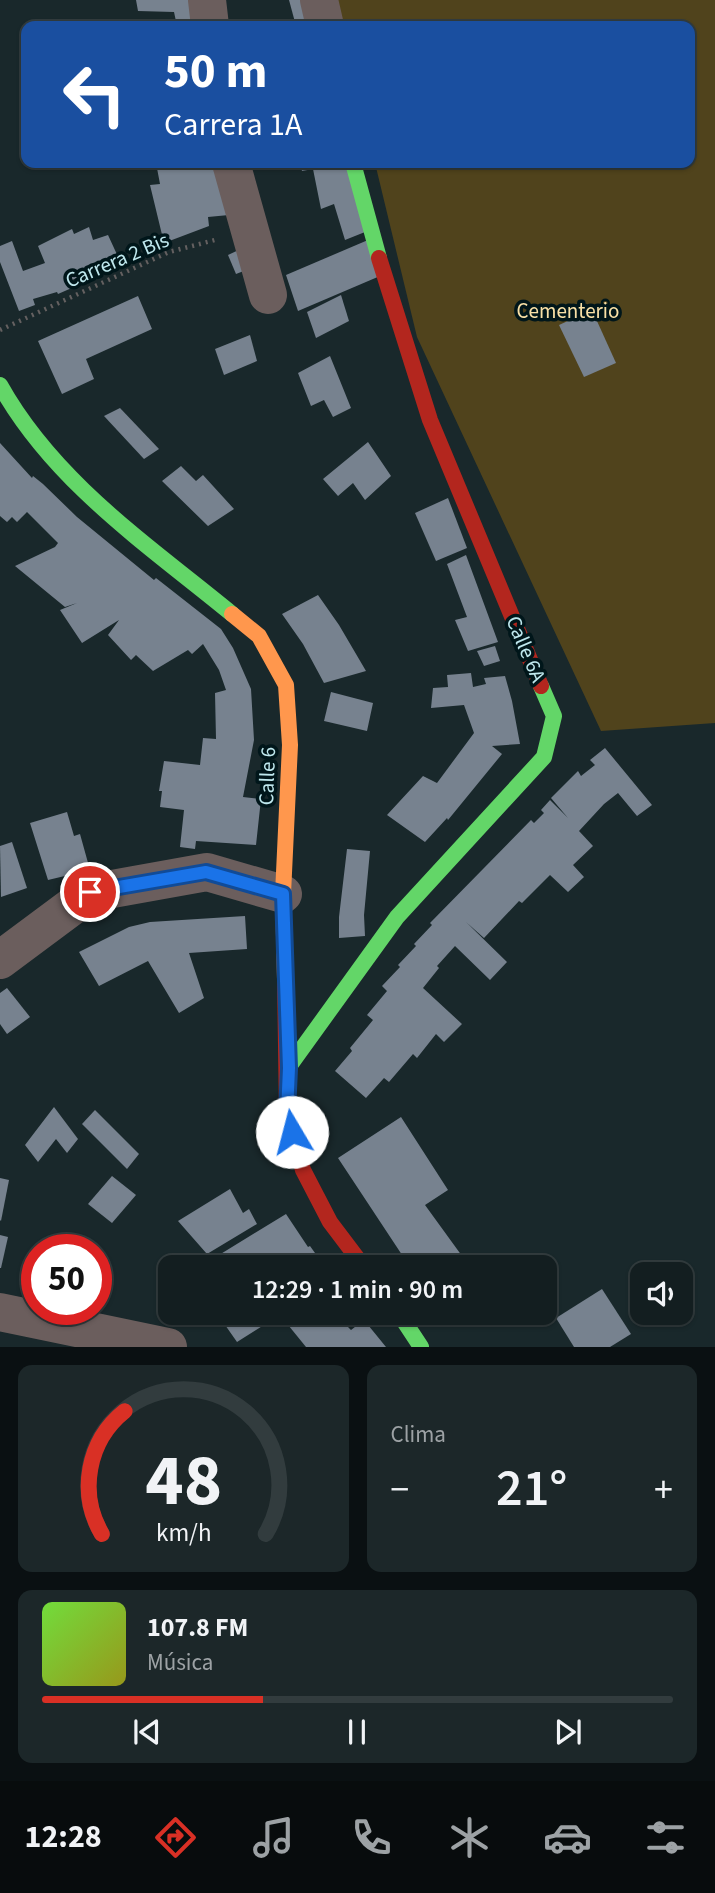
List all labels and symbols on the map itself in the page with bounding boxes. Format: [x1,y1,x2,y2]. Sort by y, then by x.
street label: Carrera 2 Bis [61,225,174,295]
park label: Cementerio [517,296,619,326]
street label: Calle 6A [499,611,554,688]
street label: Calle 6 [251,746,283,806]
pin [60,862,120,922]
position arrow [255,1095,329,1169]
speed limit sign: 50 [21,1234,112,1325]

